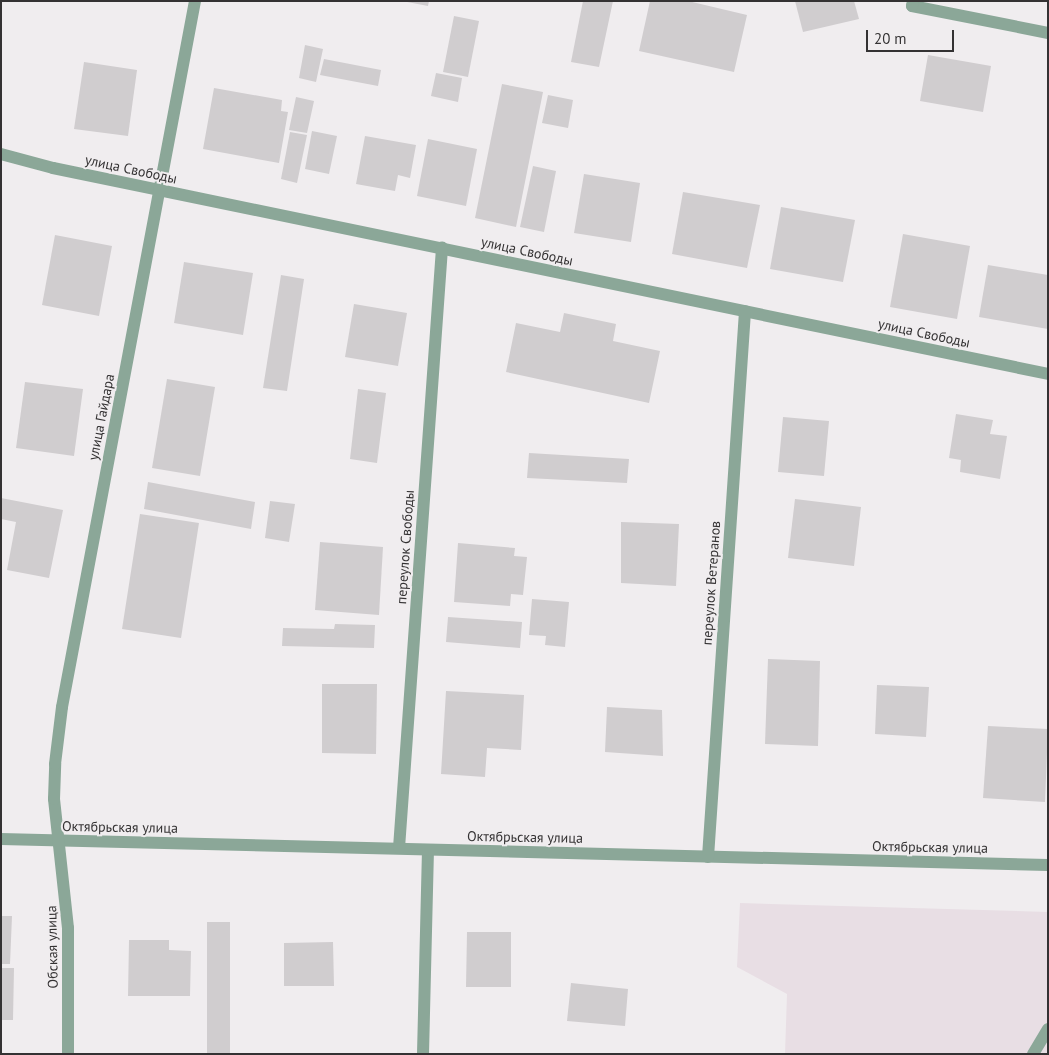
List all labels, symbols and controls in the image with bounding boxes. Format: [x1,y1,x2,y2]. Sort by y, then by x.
scale bar [869,20,956,52]
text: 20 m [874,29,907,48]
street label: улица Свободы [83,151,179,187]
street label: улица Свободы [479,233,575,269]
street label: улица Свободы [876,315,972,351]
street label: улица Гайдара [84,372,118,462]
street label: переулок Свободы [393,489,417,605]
street label: переулок Ветеранов [698,520,724,646]
street label: Октябрьская улица [62,818,178,836]
street label: Октябрьская улица [467,828,583,846]
street label: Октябрьская улица [872,838,988,856]
street label: Обская улица [43,905,61,989]

